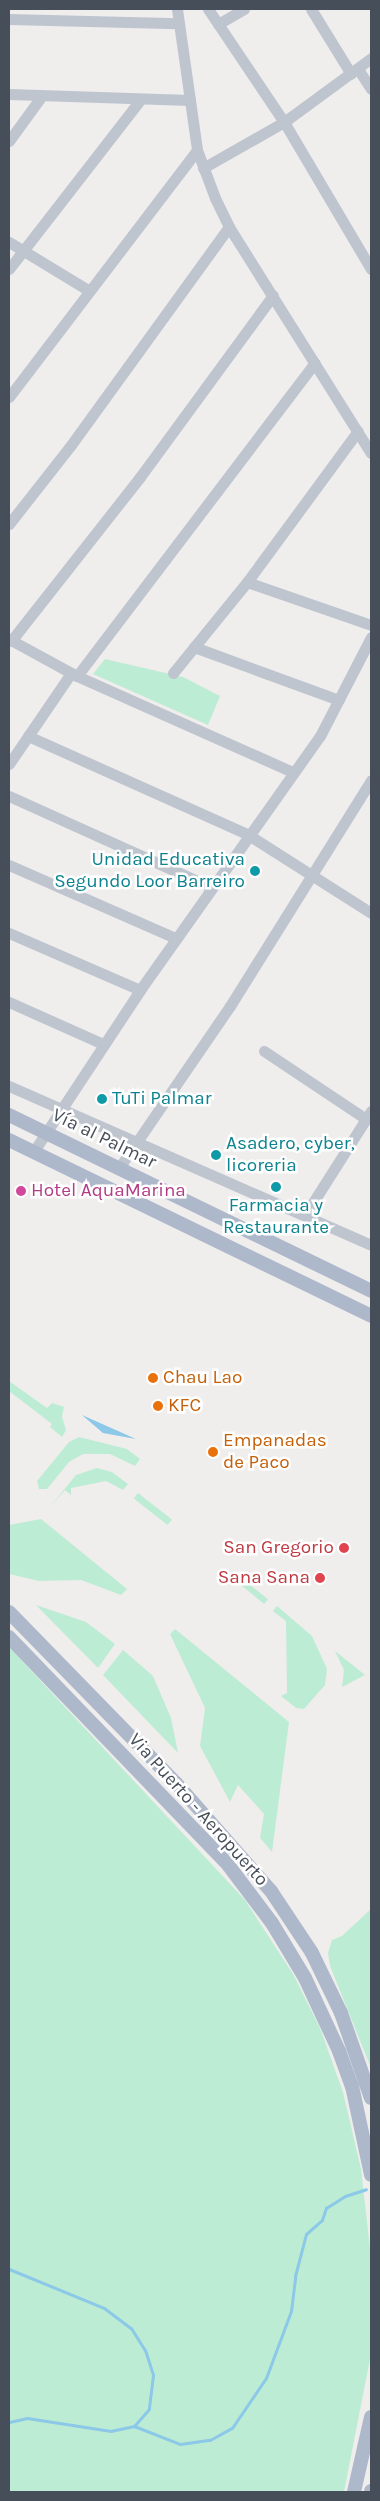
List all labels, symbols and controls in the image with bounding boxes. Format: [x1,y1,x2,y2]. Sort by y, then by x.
place label: Unidad Educativa Segundo Loor Barreiro [54,849,245,893]
marker: Unidad Educativa Segundo Loor Barreiro [249,865,261,877]
place label: TuTi Palmar [112,1088,212,1110]
marker: TuTi Palmar [96,1093,108,1105]
street label: Vía al Palmar [48,1104,160,1174]
place label: Asadero, cyber, licoreria [226,1133,355,1177]
marker: Asadero, cyber, licoreria [210,1149,222,1161]
place label: Hotel AquaMarina [31,1180,186,1202]
marker: Farmacia y Restaurante [270,1181,282,1193]
marker: Hotel AquaMarina [15,1185,27,1197]
place label: Farmacia y Restaurante [223,1195,329,1239]
place label: Chau Lao [163,1367,242,1389]
marker: Chau Lao [147,1372,159,1384]
place label: KFC [168,1395,201,1417]
marker: KFC [152,1400,164,1412]
place label: Empanadas de Paco [223,1430,327,1474]
marker: Empanadas de Paco [207,1446,219,1458]
place label: San Gregorio [223,1537,334,1559]
marker: San Gregorio [338,1542,350,1554]
place label: Sana Sana [218,1567,310,1589]
marker: Sana Sana [314,1572,326,1584]
street label: Via Puerto - Aeropuerto [123,1729,273,1891]

